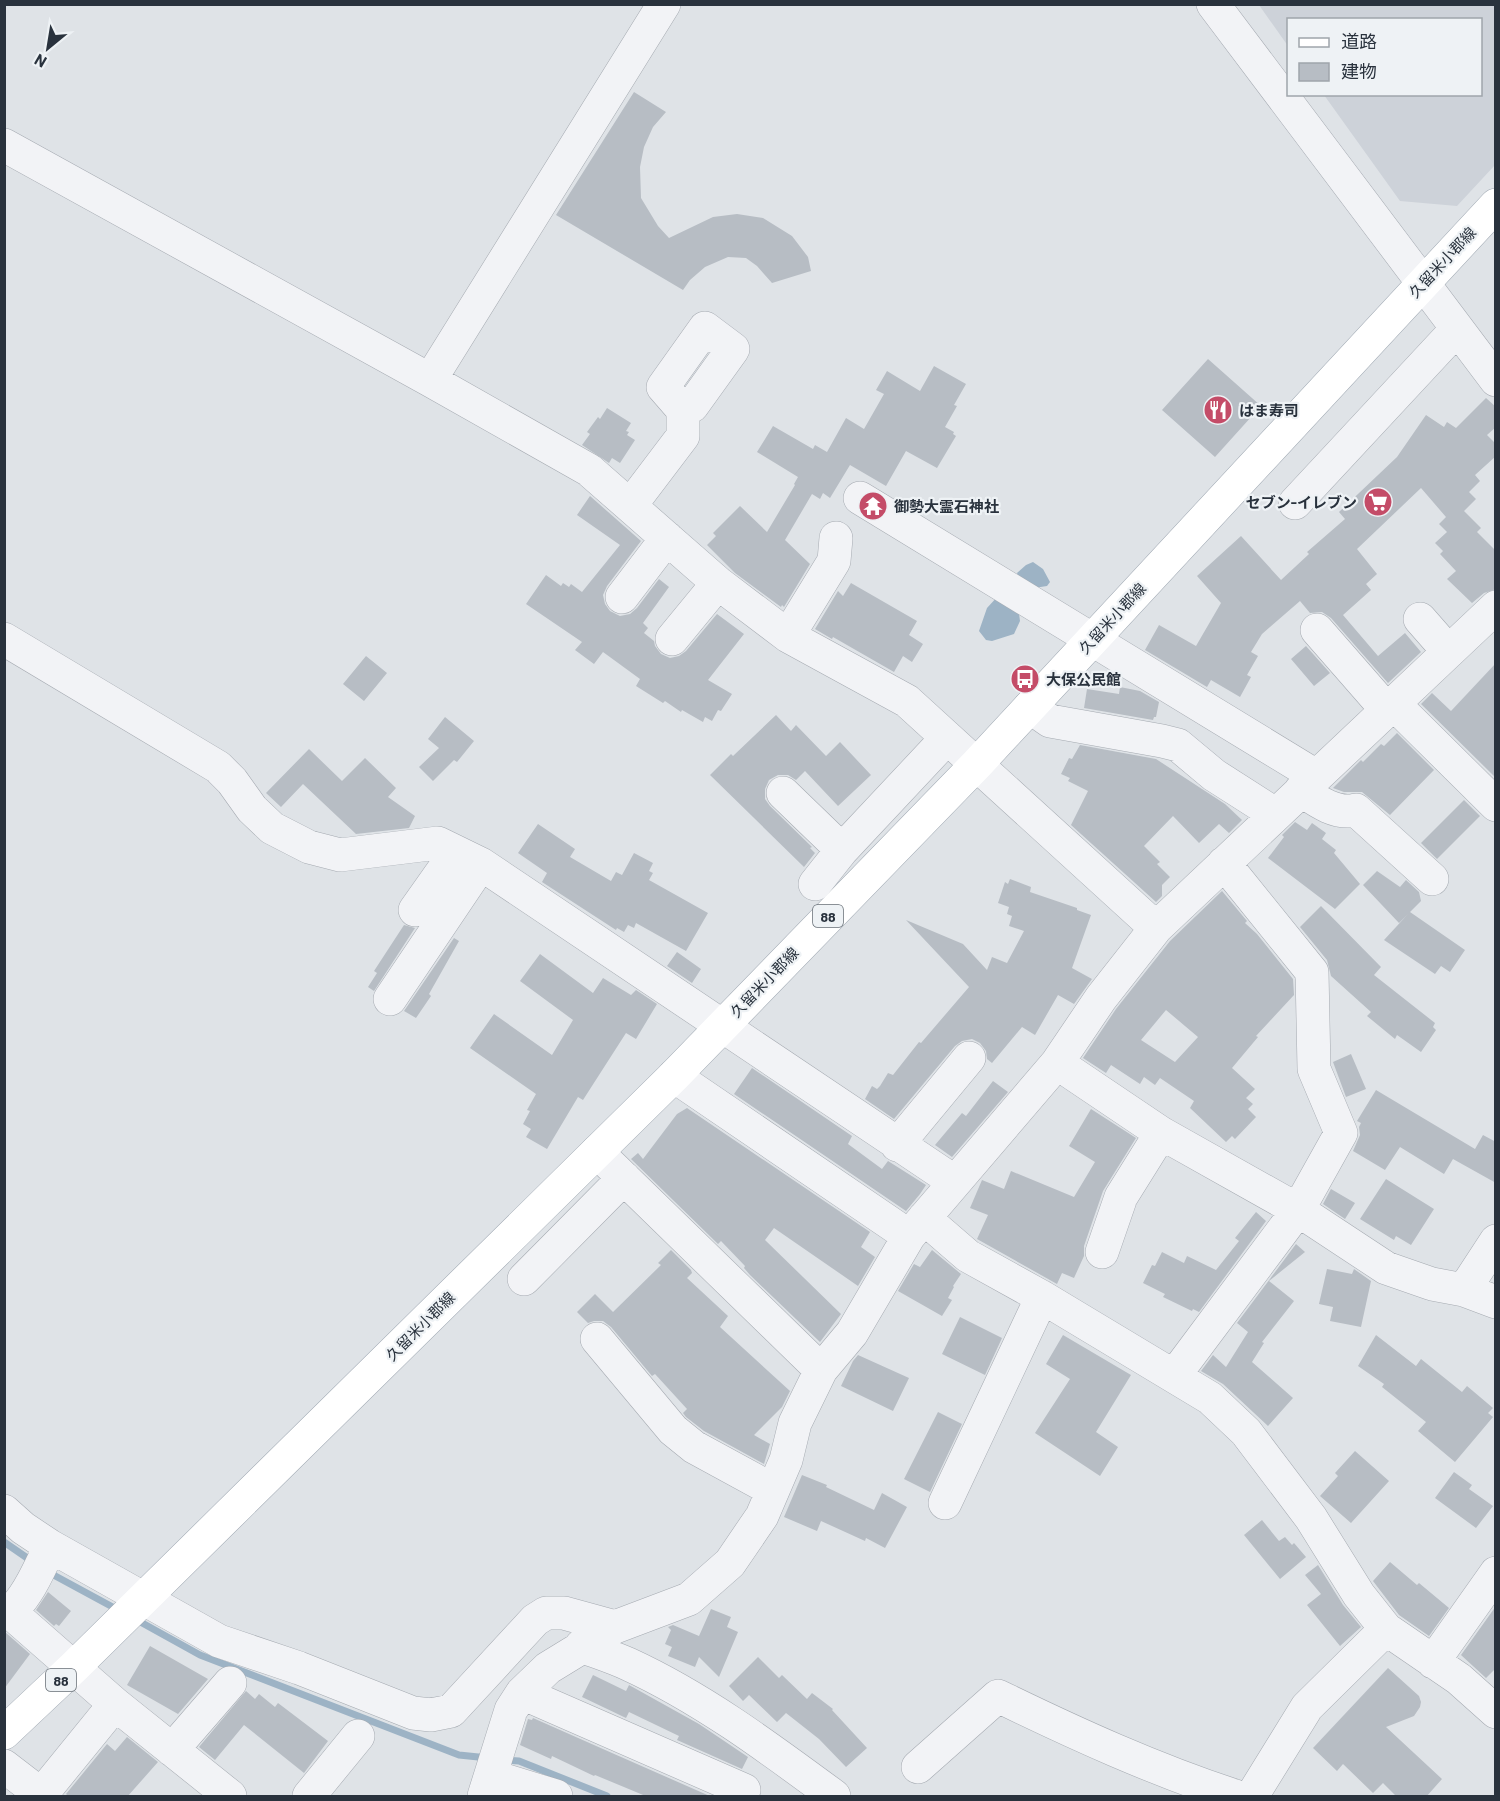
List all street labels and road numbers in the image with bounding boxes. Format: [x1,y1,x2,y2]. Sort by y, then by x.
street label: 久留米小郡線 [1405,223,1479,301]
street label: 久留米小郡線 [1075,579,1149,657]
road number: 88 [813,905,843,927]
street label: 久留米小郡線 [726,943,802,1021]
street label: 久留米小郡線 [382,1288,458,1364]
road number: 88 [46,1669,76,1691]

